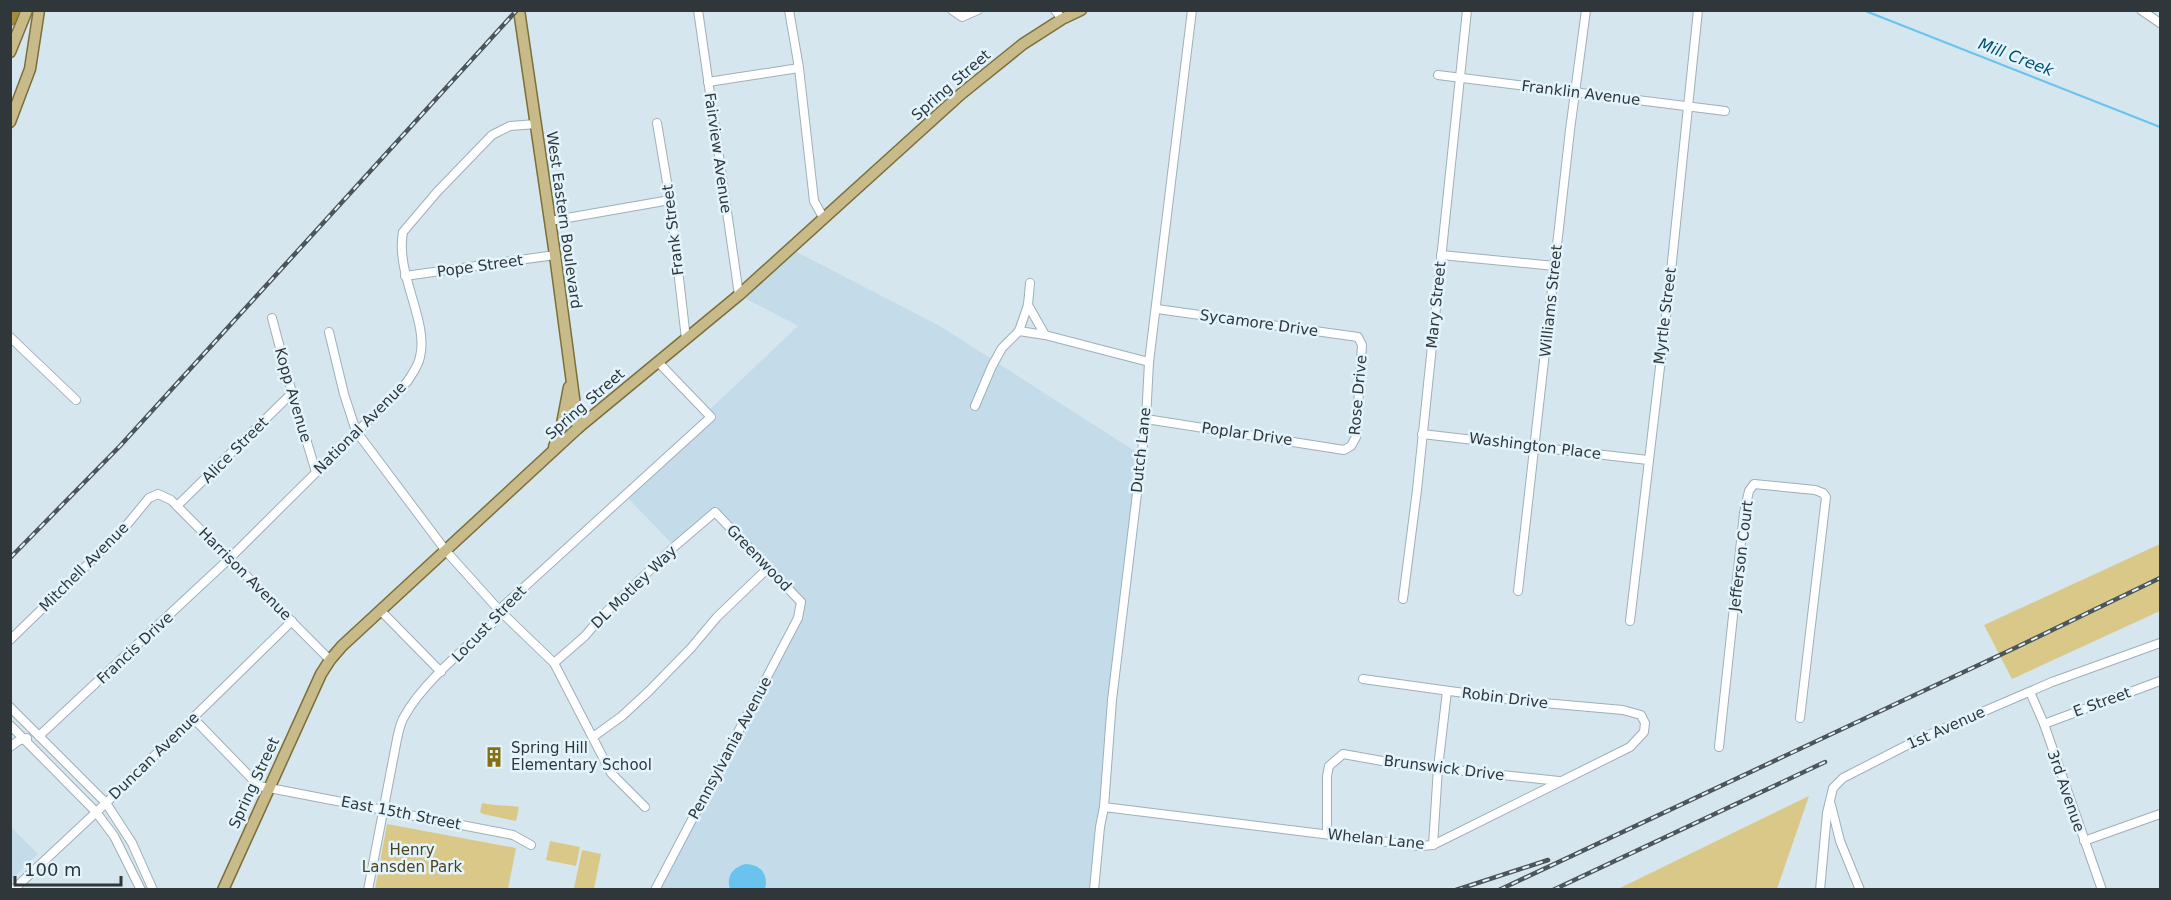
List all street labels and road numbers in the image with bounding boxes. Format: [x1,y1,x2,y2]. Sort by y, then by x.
street label: Spring Street [908,46,994,124]
street label: Franklin Avenue [1521,77,1641,109]
street label: Fairview Avenue [701,91,735,215]
street label: West Eastern Boulevard [543,130,585,310]
street label: Frank Street [658,183,688,276]
street label: Williams Street [1536,244,1566,358]
street label: Pope Street [436,251,524,281]
street label: Mary Street [1422,260,1450,349]
street label: Myrtle Street [1650,266,1680,366]
street label: Sycamore Drive [1199,306,1319,340]
street label: Kopp Avenue [271,346,315,444]
street label: Rose Drive [1346,354,1370,436]
street label: Spring Street [542,365,628,443]
street label: National Avenue [310,378,410,478]
street label: Dutch Lane [1128,406,1154,494]
street label: Alice Street [198,413,272,487]
street label: Poplar Drive [1200,419,1294,449]
street label: Washington Place [1468,429,1602,463]
street label: Jefferson Court [1725,499,1757,614]
street label: Mitchell Avenue [36,519,132,615]
street label: Greenwood [723,521,795,595]
street label: Harrison Avenue [195,524,295,624]
street label: DL Motley Way [588,542,680,632]
street label: Locust Street [448,582,530,666]
street label: Francis Drive [93,608,177,688]
street label: Pennsylvania Avenue [685,674,775,822]
street label: E Street [2071,683,2133,721]
street label: Robin Drive [1461,684,1549,712]
street label: 1st Avenue [1904,703,1988,753]
street label: Duncan Avenue [105,709,203,803]
street label: Spring Street [225,734,283,832]
street label: 3rd Avenue [2044,748,2088,834]
street label: Brunswick Drive [1383,752,1505,784]
street label: East 15th Street [339,793,463,833]
street label: Whelan Lane [1327,825,1425,853]

